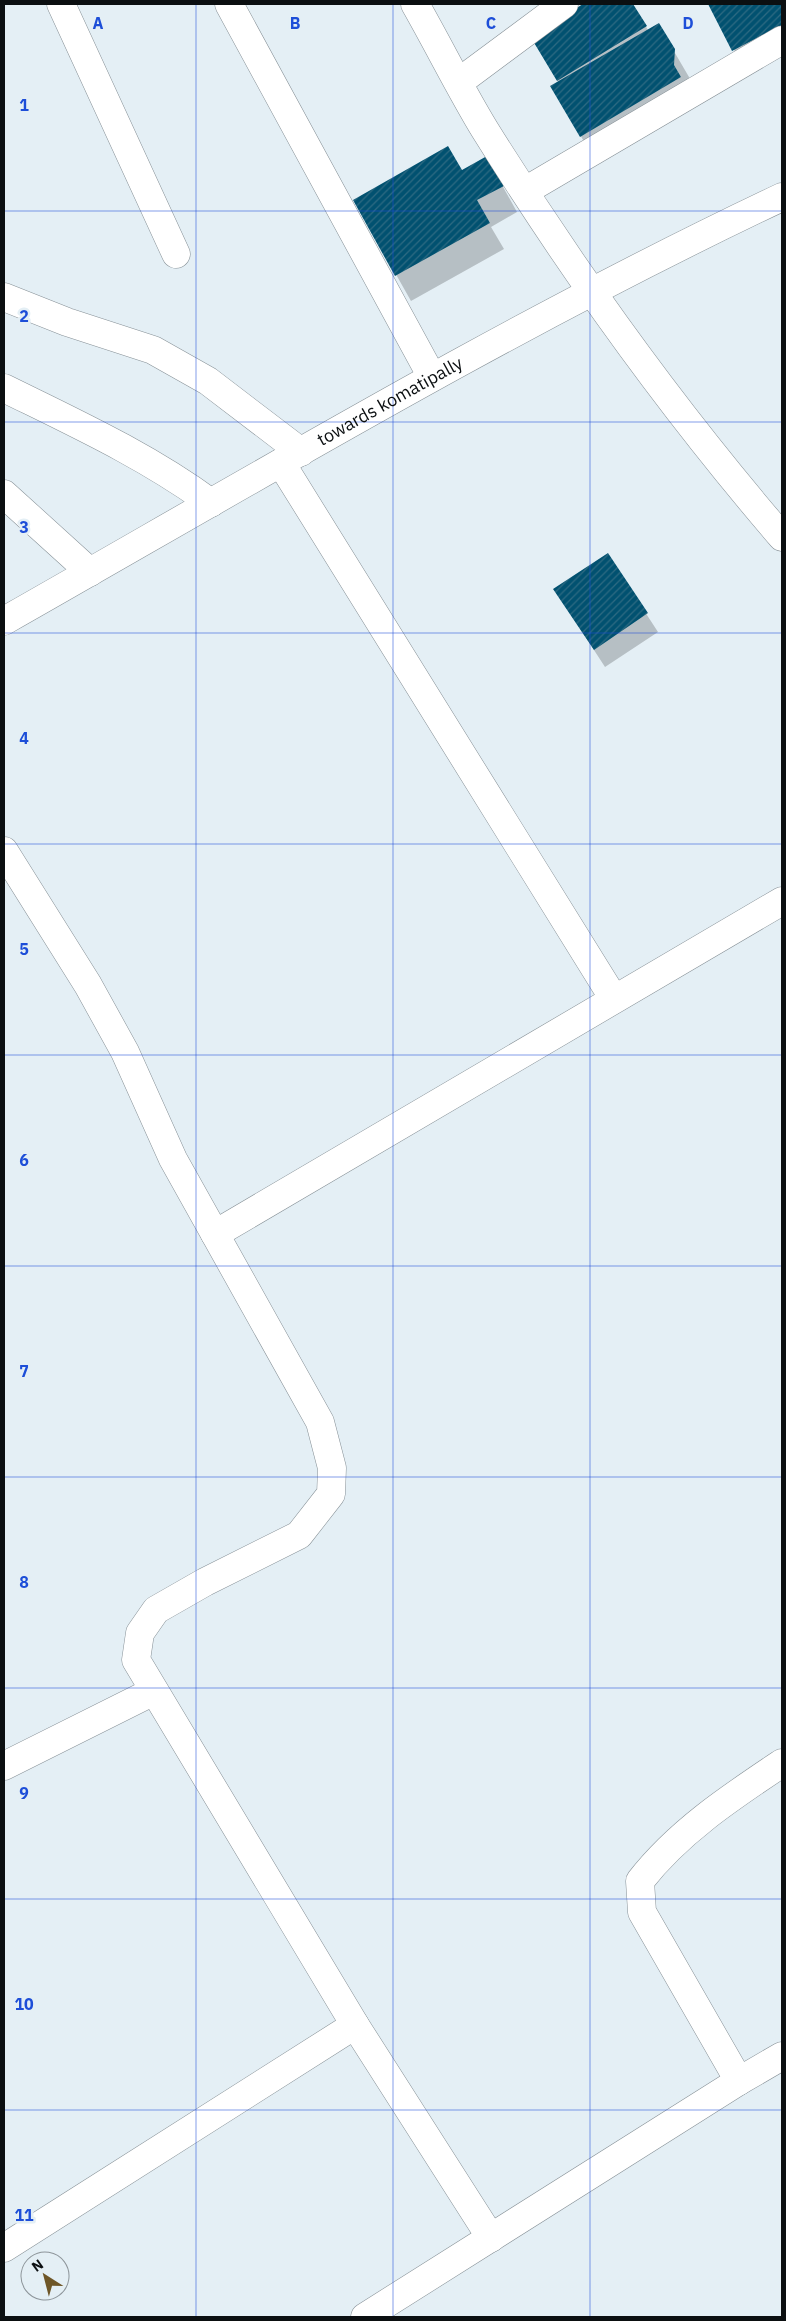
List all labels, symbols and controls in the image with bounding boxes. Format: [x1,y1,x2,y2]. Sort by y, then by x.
text: A [93,13,104,33]
text: B [290,13,301,33]
text: C [486,13,496,33]
text: D [682,13,694,33]
text: 1 [19,95,29,115]
text: 2 [19,306,29,326]
street label: towards komatipally [313,351,467,451]
text: 3 [19,517,29,537]
text: 4 [19,728,29,748]
text: 5 [19,939,29,959]
text: 6 [19,1150,29,1170]
text: 7 [19,1361,29,1381]
text: 8 [19,1572,29,1592]
text: 9 [19,1783,29,1803]
text: 10 [14,1994,34,2014]
text: 11 [14,2205,34,2225]
north arrow [20,2251,70,2301]
text: N [28,2255,47,2276]

